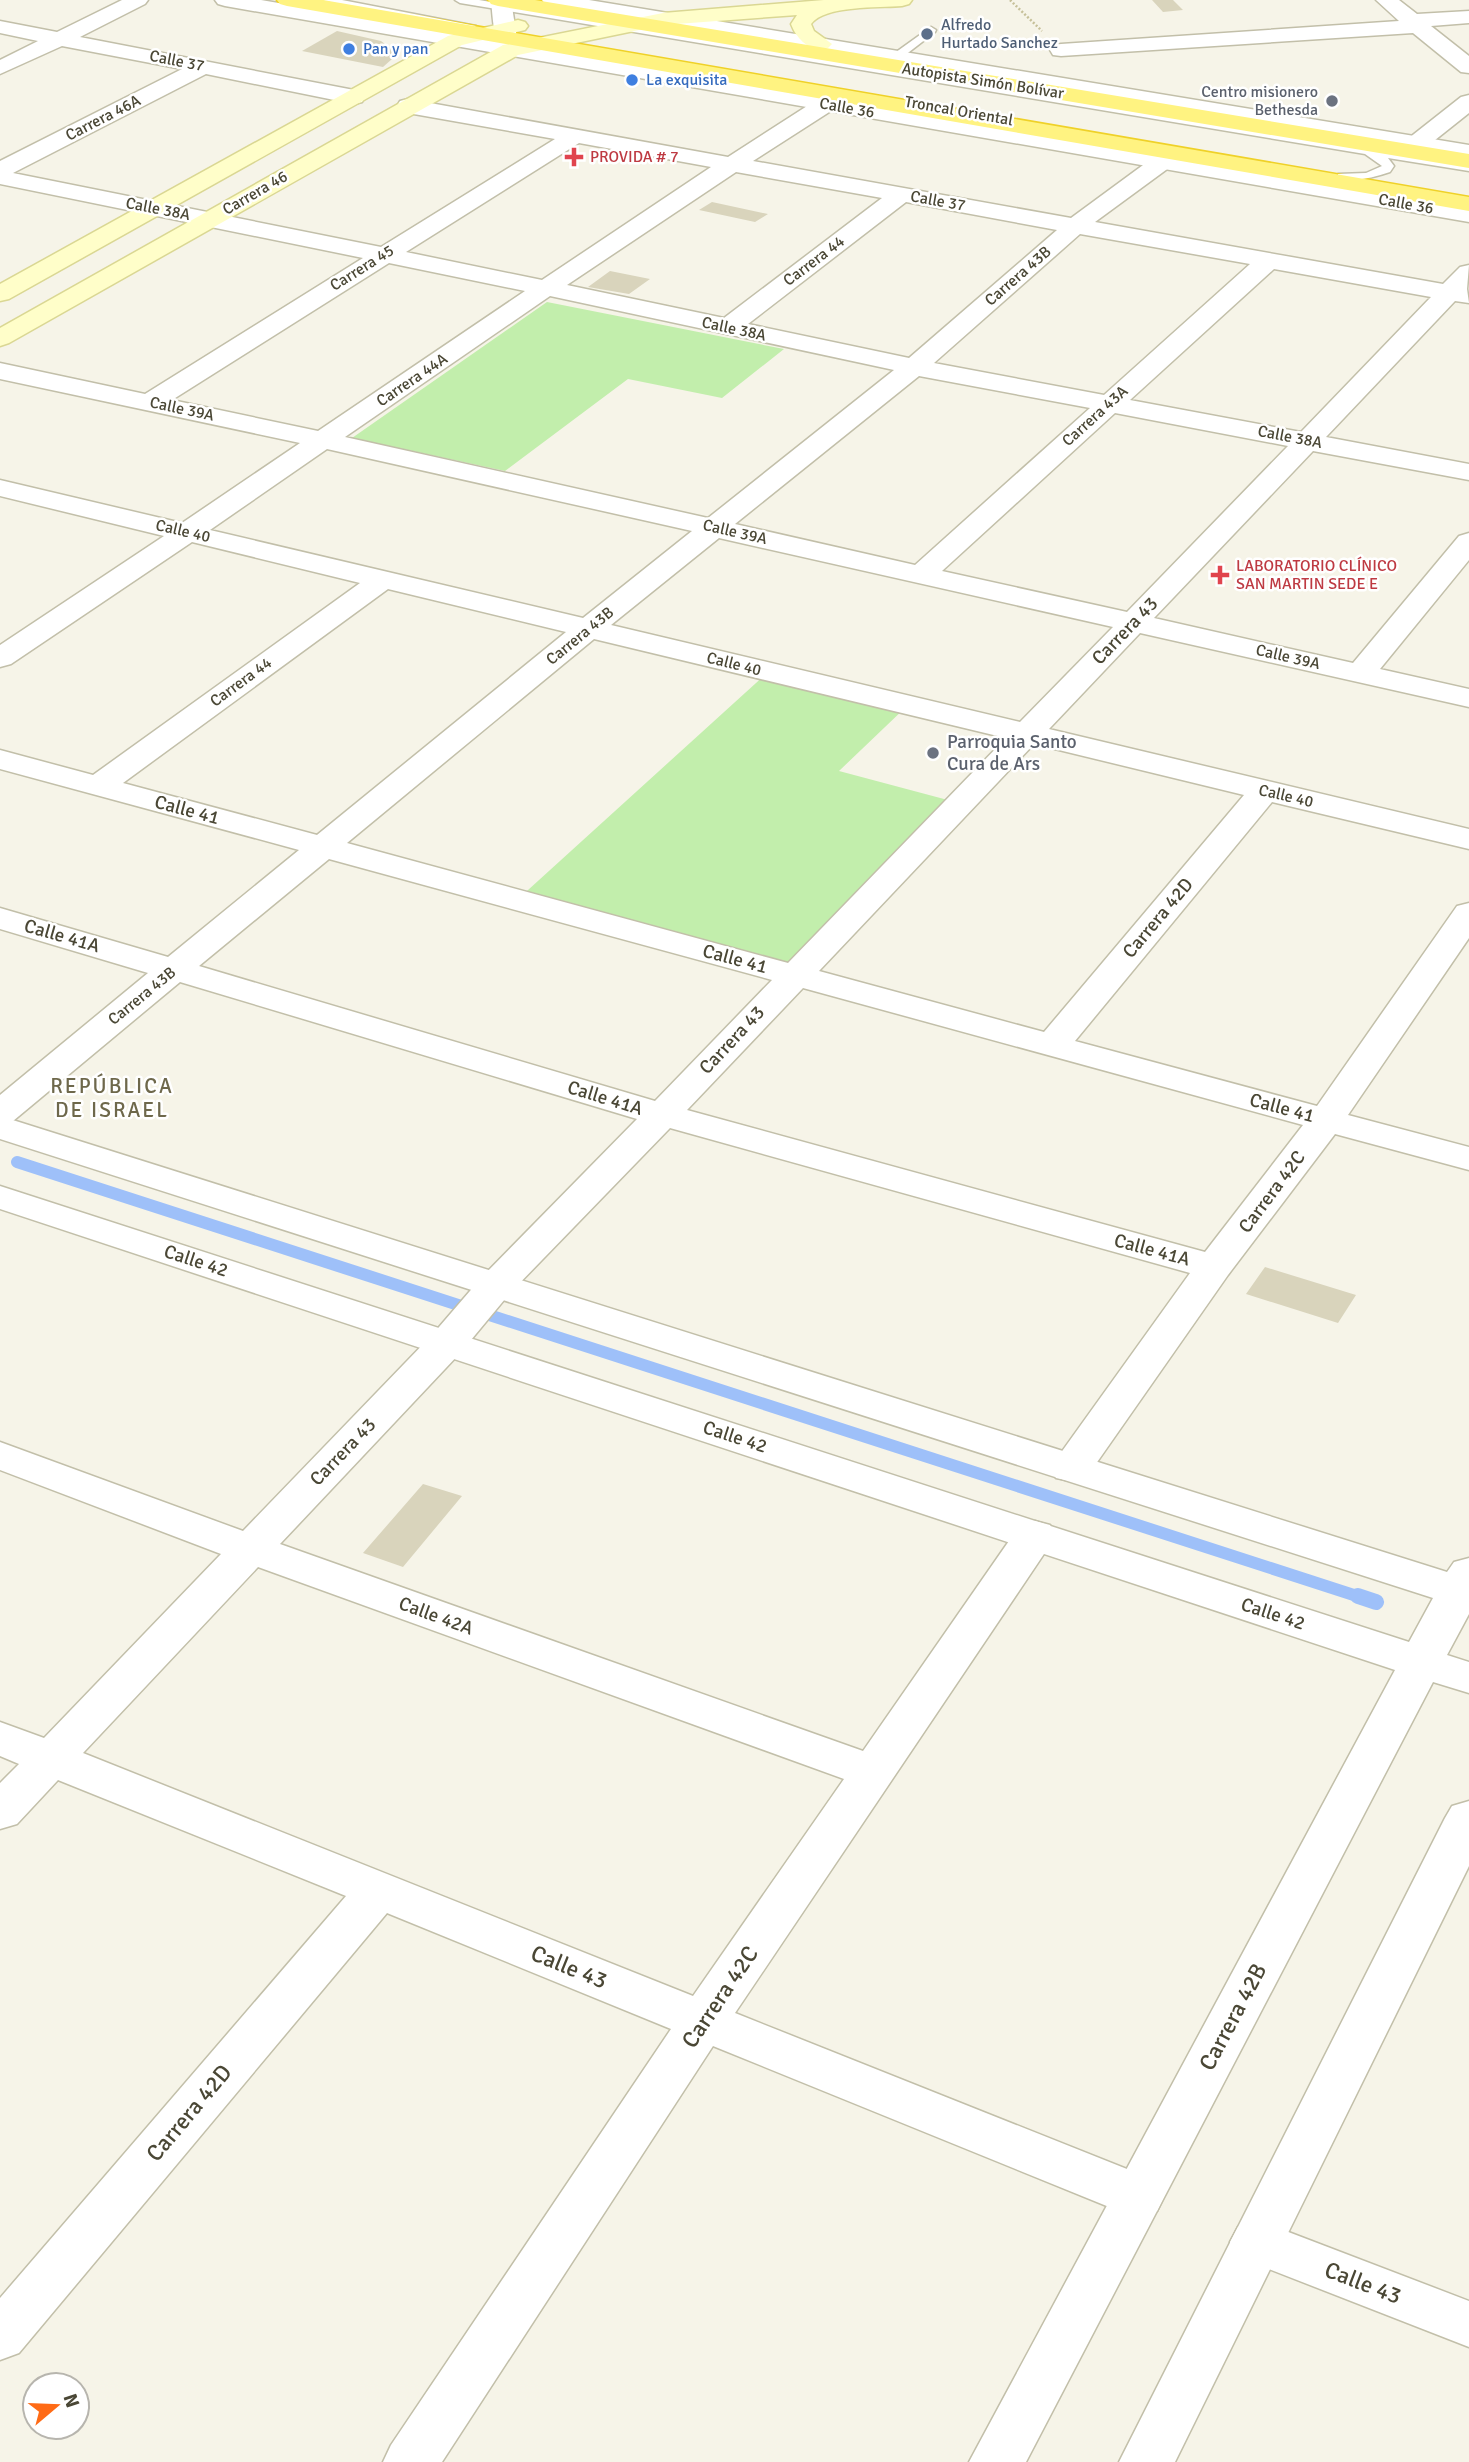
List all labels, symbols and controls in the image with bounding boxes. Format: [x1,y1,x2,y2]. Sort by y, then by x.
place label: Alfredo Hurtado Sanchez [941,15,1058,53]
marker: Alfredo Hurtado Sanchez [919,26,935,42]
place label: Pan y pan [363,39,428,59]
marker: Pan y pan [341,41,357,57]
street label: Calle 37 [148,46,206,76]
street label: Autopista Simón Bolívar [901,58,1066,104]
place label: La exquisita [646,70,727,90]
marker: La exquisita [624,72,640,88]
place label: Centro misionero Bethesda [1201,82,1318,120]
street label: Carrera 46A [62,90,144,145]
street label: Troncal Oriental [903,92,1015,130]
street label: Calle 36 [818,93,876,123]
marker: Centro misionero Bethesda [1324,93,1340,109]
marker: PROVIDA # 7 [564,147,584,167]
place label: PROVIDA # 7 [590,147,679,167]
street label: Carrera 46 [219,166,291,220]
street label: Calle 37 [909,186,967,216]
street label: Calle 36 [1377,189,1435,219]
street label: Calle 38A [124,193,192,225]
street label: Carrera 44 [779,231,849,291]
street label: Carrera 45 [326,240,398,296]
street label: Carrera 43B [981,242,1055,310]
street label: Calle 38A [700,312,768,346]
street label: Carrera 44A [373,349,452,411]
street label: Carrera 43A [1058,381,1132,451]
street label: Calle 39A [148,392,216,426]
street label: Calle 38A [1256,421,1324,453]
street label: Calle 40 [154,515,212,547]
street label: Calle 39A [701,515,769,549]
place label: LABORATORIO CLÍNICO SAN MARTIN SEDE E [1236,556,1397,594]
marker: LABORATORIO CLÍNICO SAN MARTIN SEDE E [1210,565,1230,585]
street label: Carrera 43 [1087,592,1163,670]
street label: Carrera 43B [542,603,618,669]
street label: Calle 39A [1254,640,1322,674]
street label: Calle 40 [705,648,763,680]
street label: Carrera 44 [206,653,276,711]
place label: Parroquia Santo Cura de Ars [947,730,1077,776]
marker: Parroquia Santo Cura de Ars [925,745,941,761]
street label: Calle 40 [1257,780,1315,812]
street label: Calle 41 [152,790,222,830]
street label: Carrera 42D [1117,873,1199,963]
street label: Calle 41A [21,914,103,958]
street label: Calle 41 [700,939,770,979]
street label: Carrera 43B [104,963,180,1029]
street label: Carrera 43 [694,1001,770,1079]
district label: REPÚBLICA DE ISRAEL [50,1073,174,1123]
street label: Calle 41A [564,1075,646,1121]
street label: Calle 41 [1247,1088,1317,1128]
street label: Carrera 42C [1233,1146,1311,1238]
street label: Calle 41A [1111,1228,1193,1272]
street label: Calle 42 [161,1239,231,1283]
street label: Carrera 43 [305,1413,381,1491]
street label: Calle 42 [700,1415,770,1459]
street label: Calle 42A [395,1591,477,1641]
street label: Calle 42 [1238,1592,1308,1636]
street label: Calle 43 [527,1939,611,1995]
street label: Carrera 42C [675,1940,765,2054]
street label: Carrera 42B [1193,1958,1273,2076]
street label: Carrera 42D [140,2058,238,2168]
street label: Calle 43 [1321,2255,1405,2311]
north arrow [21,2371,91,2441]
text: N [58,2391,85,2411]

